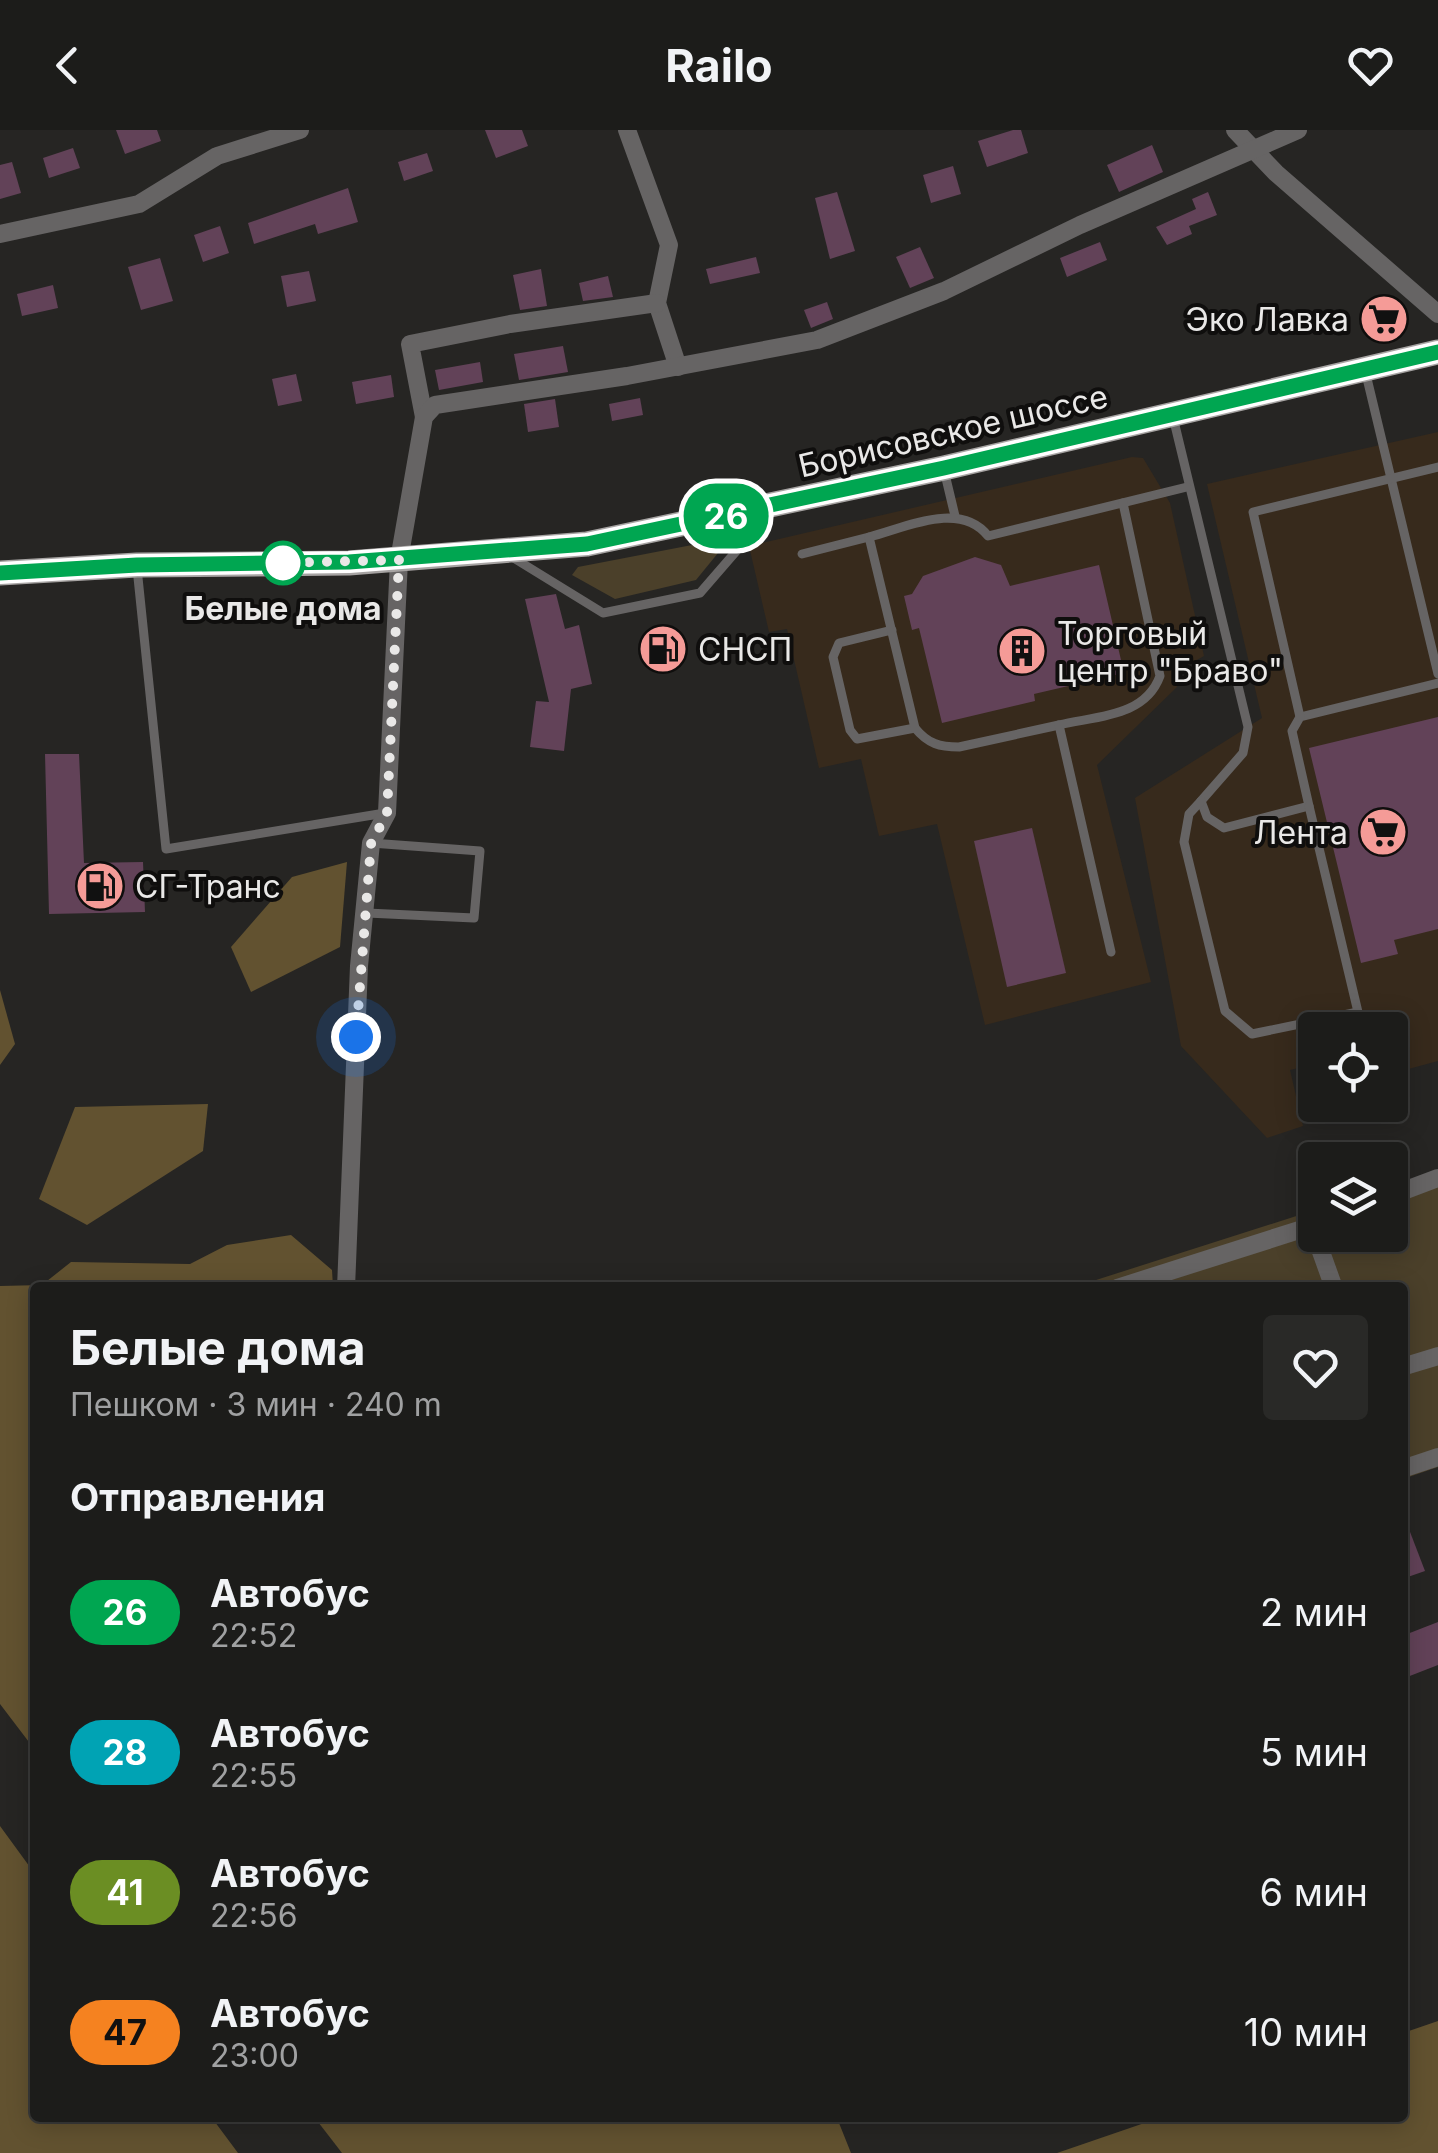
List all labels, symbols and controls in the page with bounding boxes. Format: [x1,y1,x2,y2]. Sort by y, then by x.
icon: back [40,38,95,93]
text: Railo [665,38,773,93]
icon: heart [1343,38,1398,93]
supermarket icon: Эко Лавка [1358,293,1410,345]
place label: Эко Лавка [1186,300,1349,339]
street label: Борисовское шоссе [794,376,1112,486]
line badge: 26 [681,484,771,548]
text: 26 [704,495,748,537]
marker: Белые дома [262,542,304,584]
place label: Белые дома [184,589,382,628]
place label: Торговый центр "Браво" [1057,614,1283,690]
fuel station icon: СНСП [637,623,689,675]
building icon: Торговый центр "Браво" [996,625,1048,677]
place label: СНСП [698,630,792,669]
supermarket icon: Лента [1357,806,1409,858]
place label: Лента [1254,813,1348,852]
fuel station icon: СГ-Транс [74,860,126,912]
place label: СГ-Транс [135,867,281,906]
your location [331,1012,381,1062]
map controls [1298,1012,1408,1252]
button: locate [1298,1012,1408,1122]
button: layers [1298,1142,1408,1252]
button: heart [1263,1315,1368,1420]
text: Белые дома [70,1318,366,1377]
text: Пешком · 3 мин · 240 m [70,1385,442,1424]
text: Отправления [70,1474,325,1520]
text: Автобус [210,1570,370,1616]
text: 2 мин [1260,1589,1368,1635]
text: 26 [103,1591,147,1633]
text: 22:52 [210,1616,297,1655]
text: Автобус [210,1710,370,1756]
text: 5 мин [1260,1729,1368,1775]
text: 28 [103,1731,147,1773]
text: 22:55 [210,1756,297,1795]
text: Автобус [210,1850,370,1896]
text: 6 мин [1260,1869,1368,1915]
text: 41 [106,1871,144,1913]
text: 22:56 [210,1896,298,1935]
text: Автобус [210,1990,370,2036]
text: 10 мин [1244,2009,1368,2055]
text: 47 [103,2011,147,2053]
text: 23:00 [210,2036,299,2075]

